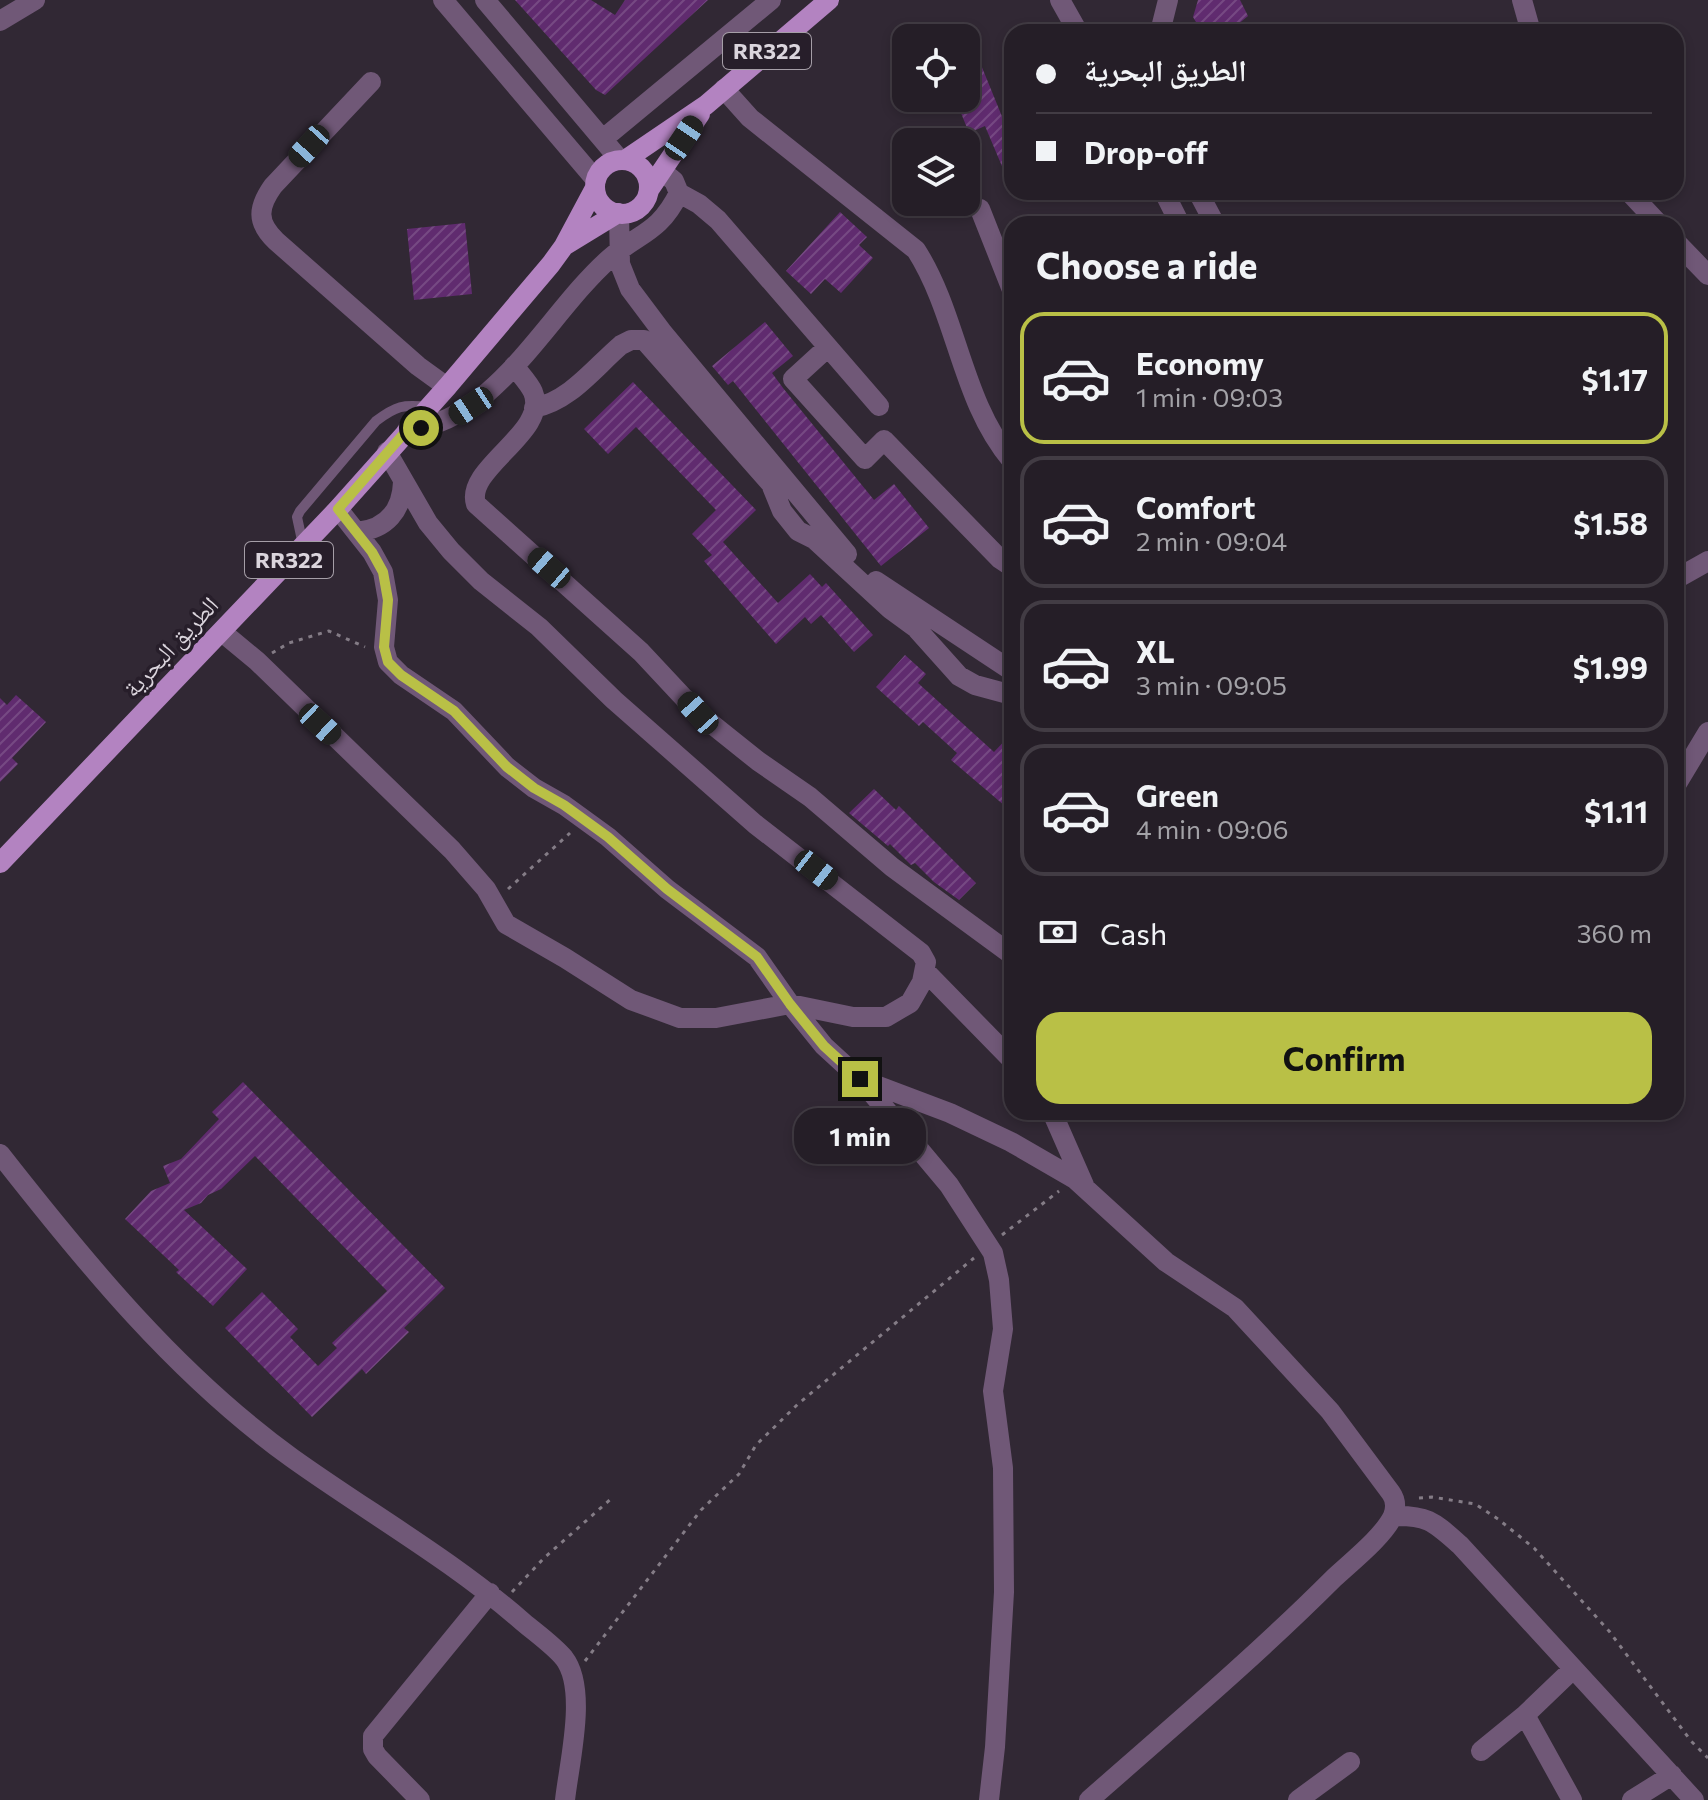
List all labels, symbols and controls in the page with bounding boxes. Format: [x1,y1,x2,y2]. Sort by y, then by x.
map controls [892,24,980,216]
button: locate [892,24,980,112]
road number: RR322 [723,33,811,69]
text: الطريق البحرية [1084,50,1247,87]
car [661,111,707,165]
car [284,120,334,172]
button: layers [892,128,980,216]
text: Drop-off [1084,133,1208,170]
text: Choose a ride [1036,242,1257,286]
icon: car [1040,342,1112,414]
text: Economy [1136,344,1264,381]
text: $1.17 [1581,360,1648,397]
text: 1 min · 09:03 [1136,381,1283,412]
car [444,383,498,429]
route start [403,410,439,446]
icon: car [1040,486,1112,558]
text: Comfort [1136,488,1255,525]
text: $1.58 [1573,504,1648,541]
text: 2 min · 09:04 [1136,525,1287,556]
road number: RR322 [245,542,333,578]
car [523,543,575,593]
street label: الطريق البحرية [116,590,224,703]
icon: car [1040,630,1112,702]
text: XL [1136,632,1175,669]
text: $1.99 [1573,648,1648,685]
text: 3 min · 09:05 [1136,669,1287,700]
car [673,687,723,739]
car [294,699,346,749]
icon: car [1040,774,1112,846]
text: Green [1136,776,1219,813]
text: $1.11 [1584,792,1648,829]
text: 4 min · 09:06 [1136,813,1289,844]
car [790,846,842,894]
icon: cash [1036,910,1080,954]
text: Cash [1100,914,1167,951]
text: 360 m [1577,917,1652,948]
button: Confirm [1036,1012,1652,1104]
route end [842,1061,878,1097]
callout: 1 min [794,1107,926,1163]
text: 1 min [829,1120,891,1151]

